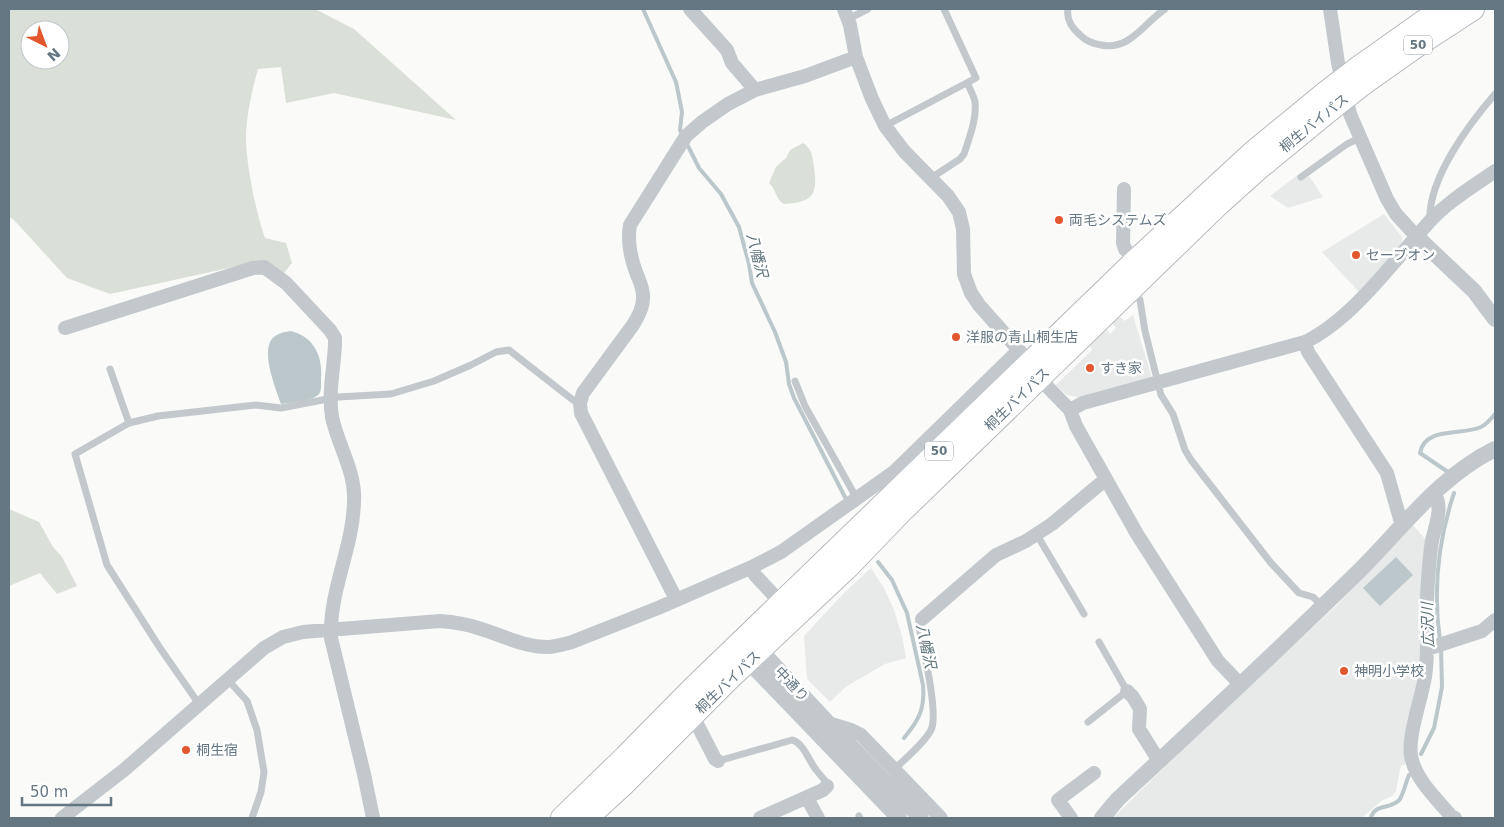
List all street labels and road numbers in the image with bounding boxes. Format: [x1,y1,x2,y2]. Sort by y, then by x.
road number: 50 [1404,36,1432,54]
street label: 桐生バイパス [1276,90,1352,156]
street label: 桐生バイパス [981,364,1053,434]
road number: 50 [925,442,953,461]
street label: 桐生バイパス [692,647,764,717]
street label: 中通り [772,663,812,705]

